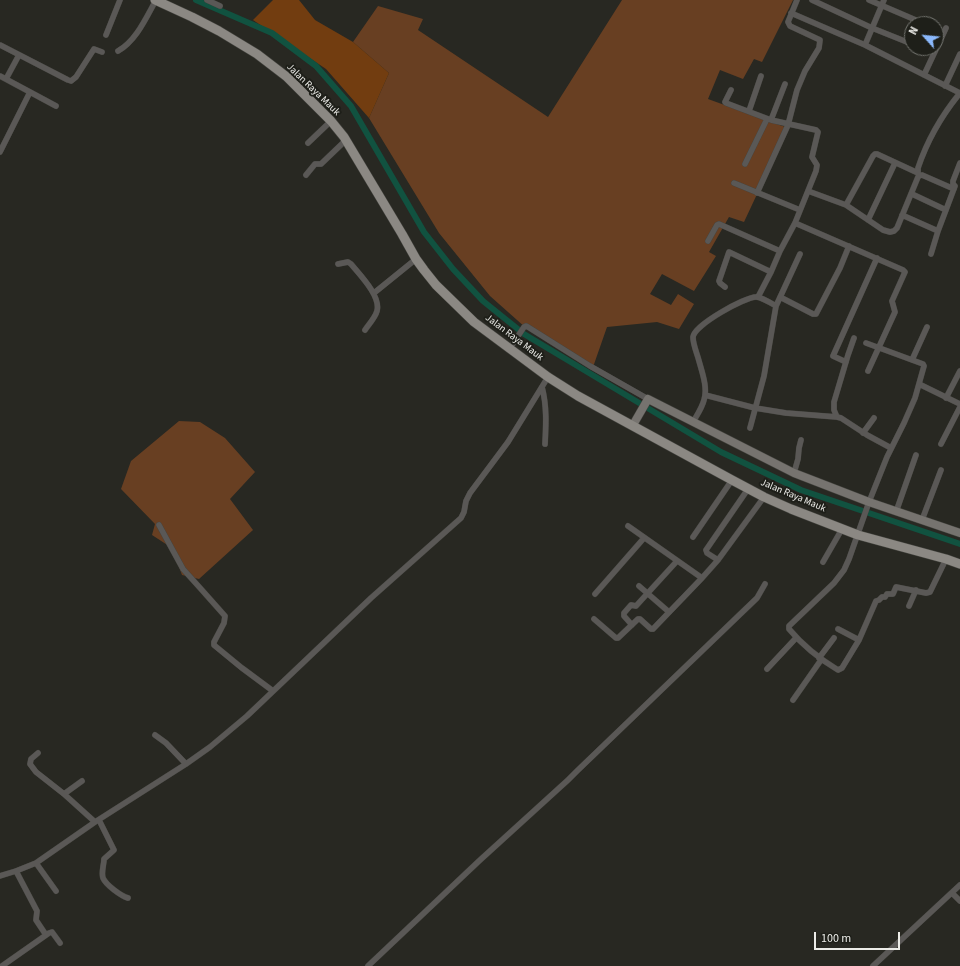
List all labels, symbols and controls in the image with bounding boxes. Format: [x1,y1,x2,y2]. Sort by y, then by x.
north arrow [904,16,944,56]
text: N [905,24,922,37]
street label: Jalan Raya Mauk [284,61,342,119]
street label: Jalan Raya Mauk [483,312,545,364]
street label: Jalan Raya Mauk [759,477,827,515]
scale bar [816,924,902,950]
text: 100 m [821,930,851,947]

